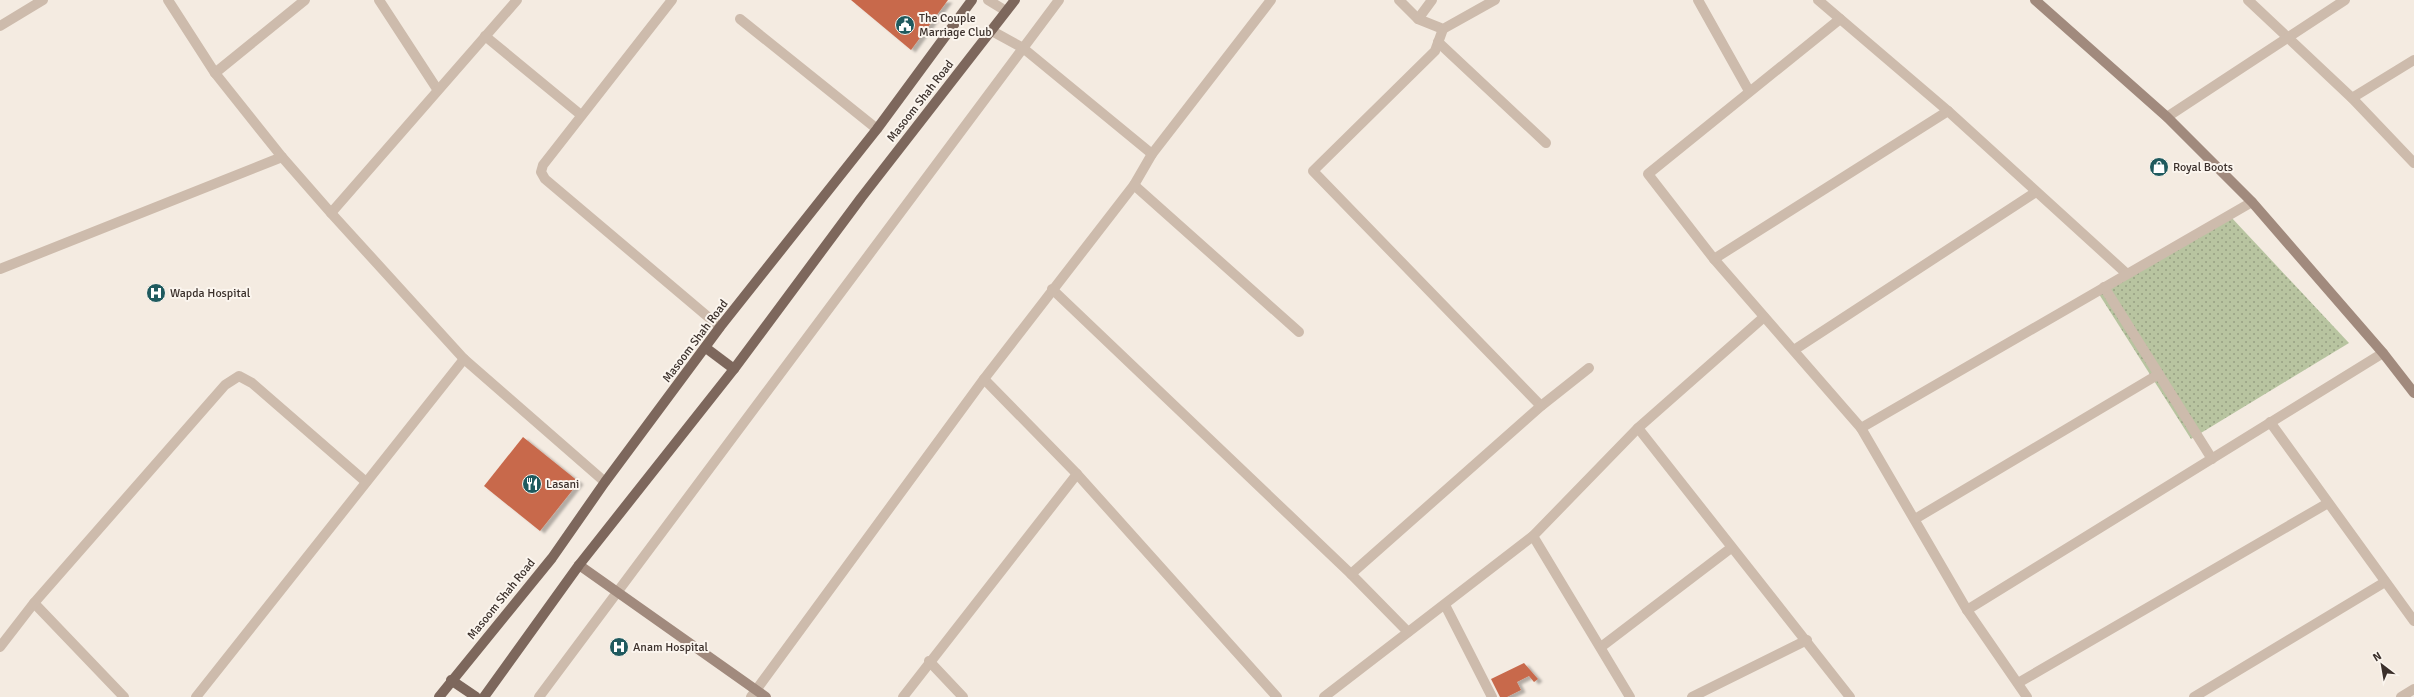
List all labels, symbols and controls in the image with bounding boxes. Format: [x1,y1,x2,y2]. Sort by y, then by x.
place label: The Couple Marriage Club [919,11,992,40]
public building icon: The Couple Marriage Club [894,14,916,36]
street label: Masoom Shah Road [884,57,957,145]
shop icon: Royal Boots [2148,156,2170,178]
place label: Royal Boots [2173,160,2233,175]
hospital icon: Wapda Hospital [145,282,167,304]
place label: Wapda Hospital [170,286,251,301]
street label: Masoom Shah Road [659,297,731,386]
restaurant icon: Lasani [521,473,543,495]
place label: Lasani [546,477,579,492]
street label: Masoom Shah Road [464,556,539,643]
hospital icon: Anam Hospital [608,636,630,658]
place label: Anam Hospital [633,640,709,655]
north arrow [2362,645,2402,685]
text: N [2370,649,2384,664]

